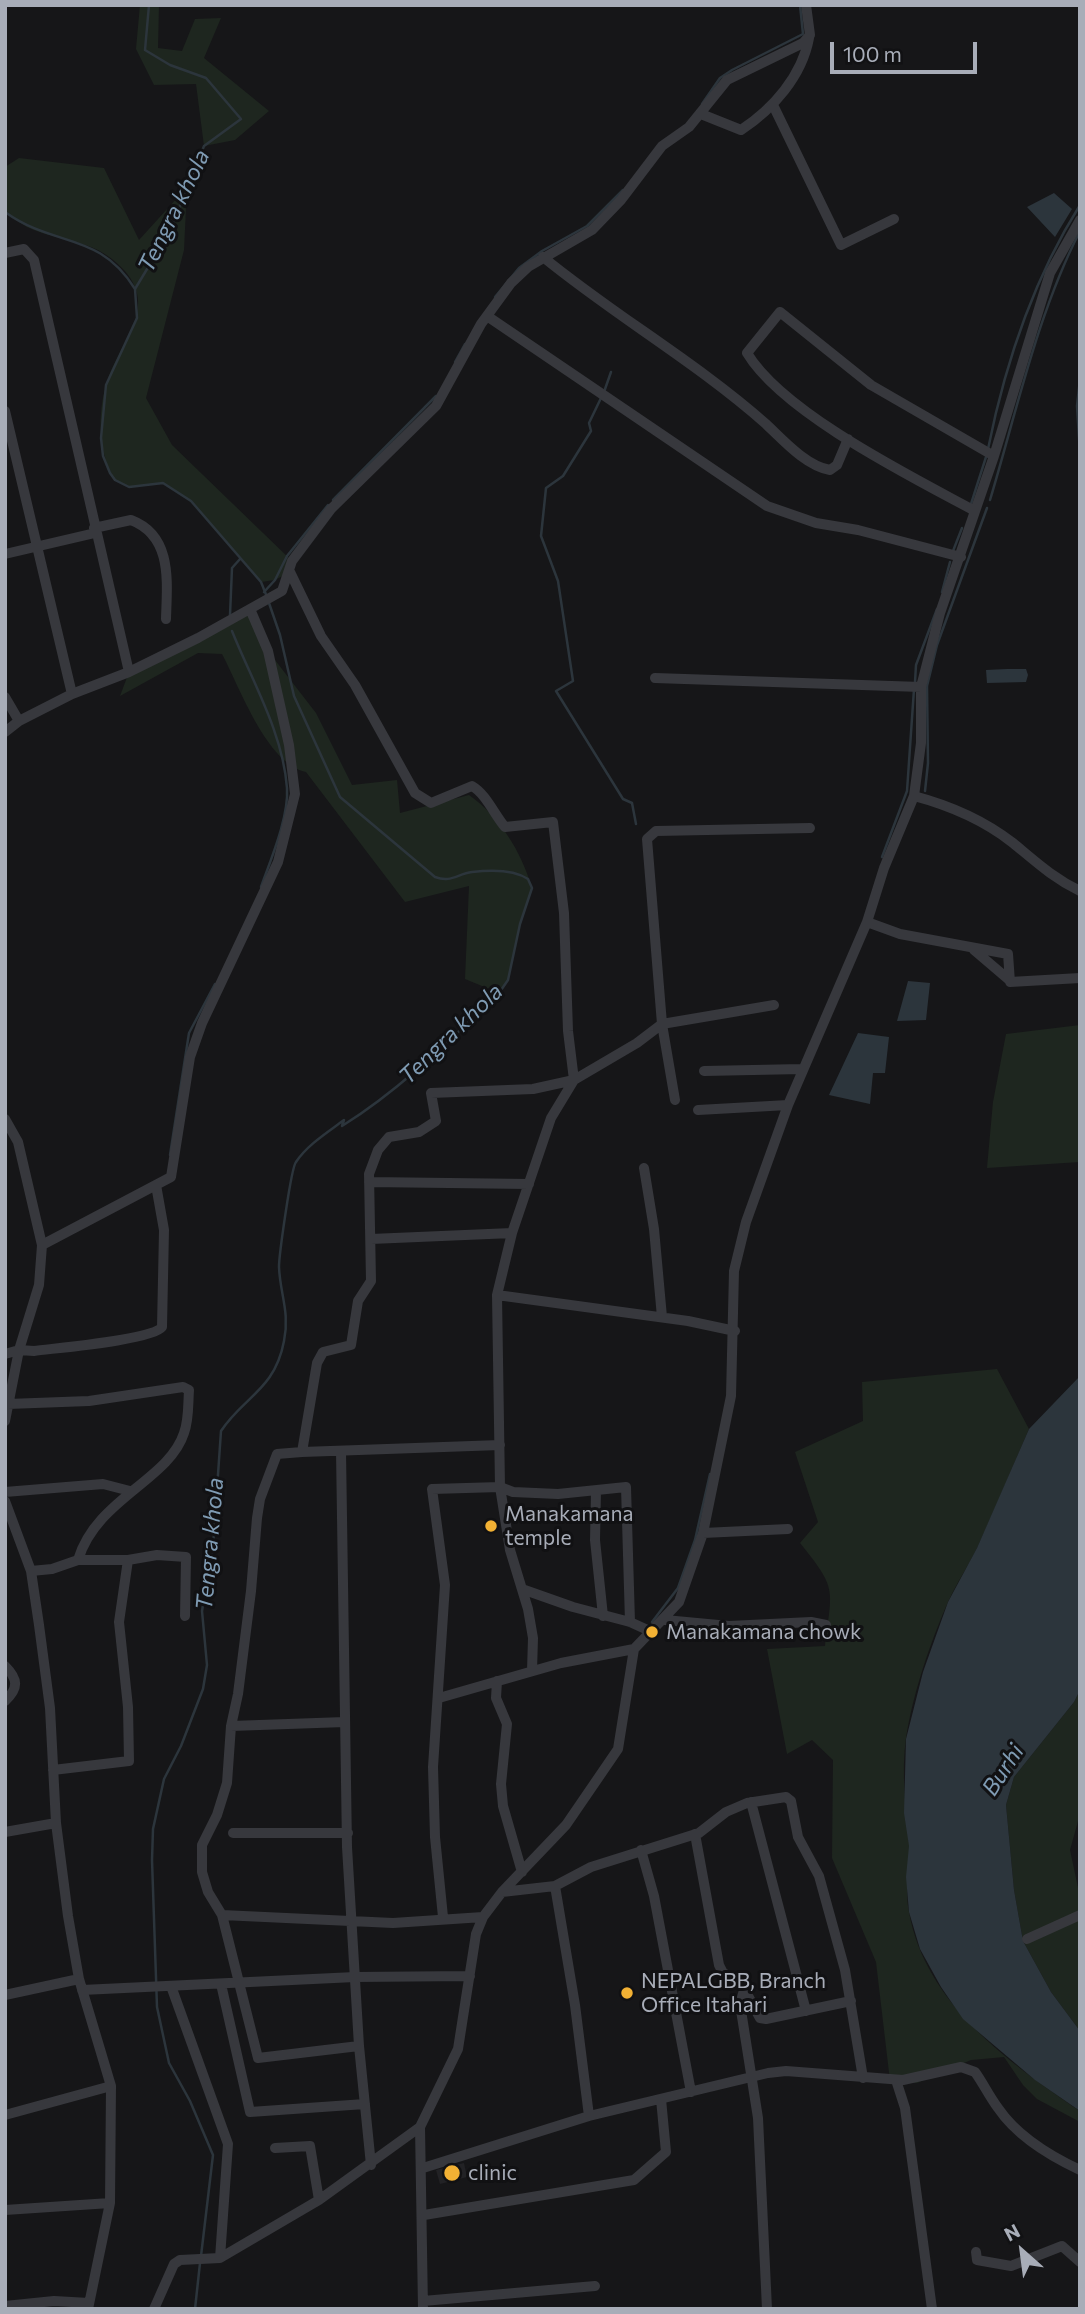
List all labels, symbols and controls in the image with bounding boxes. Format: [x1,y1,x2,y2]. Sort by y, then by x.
scale bar [833,28,980,72]
text: 100 m [843,41,902,66]
water label: Tengra khola [132,145,216,277]
water label: Tengra khola [393,978,509,1090]
water label: Tengra khola [190,1476,230,1612]
place label: Manakamana temple [505,1501,634,1551]
marker: Manakamana temple [483,1518,499,1534]
place label: Manakamana chowk [666,1619,861,1645]
marker: Manakamana chowk [644,1624,660,1640]
water label: Burhi [976,1739,1030,1801]
place label: NEPALGBB, Branch Office Itahari [641,1968,826,2018]
marker: NEPALGBB, Branch Office Itahari [619,1985,635,2001]
place label: clinic [468,2160,517,2186]
marker: clinic [442,2163,462,2183]
north arrow [987,2216,1057,2286]
text: N [1000,2219,1024,2246]

